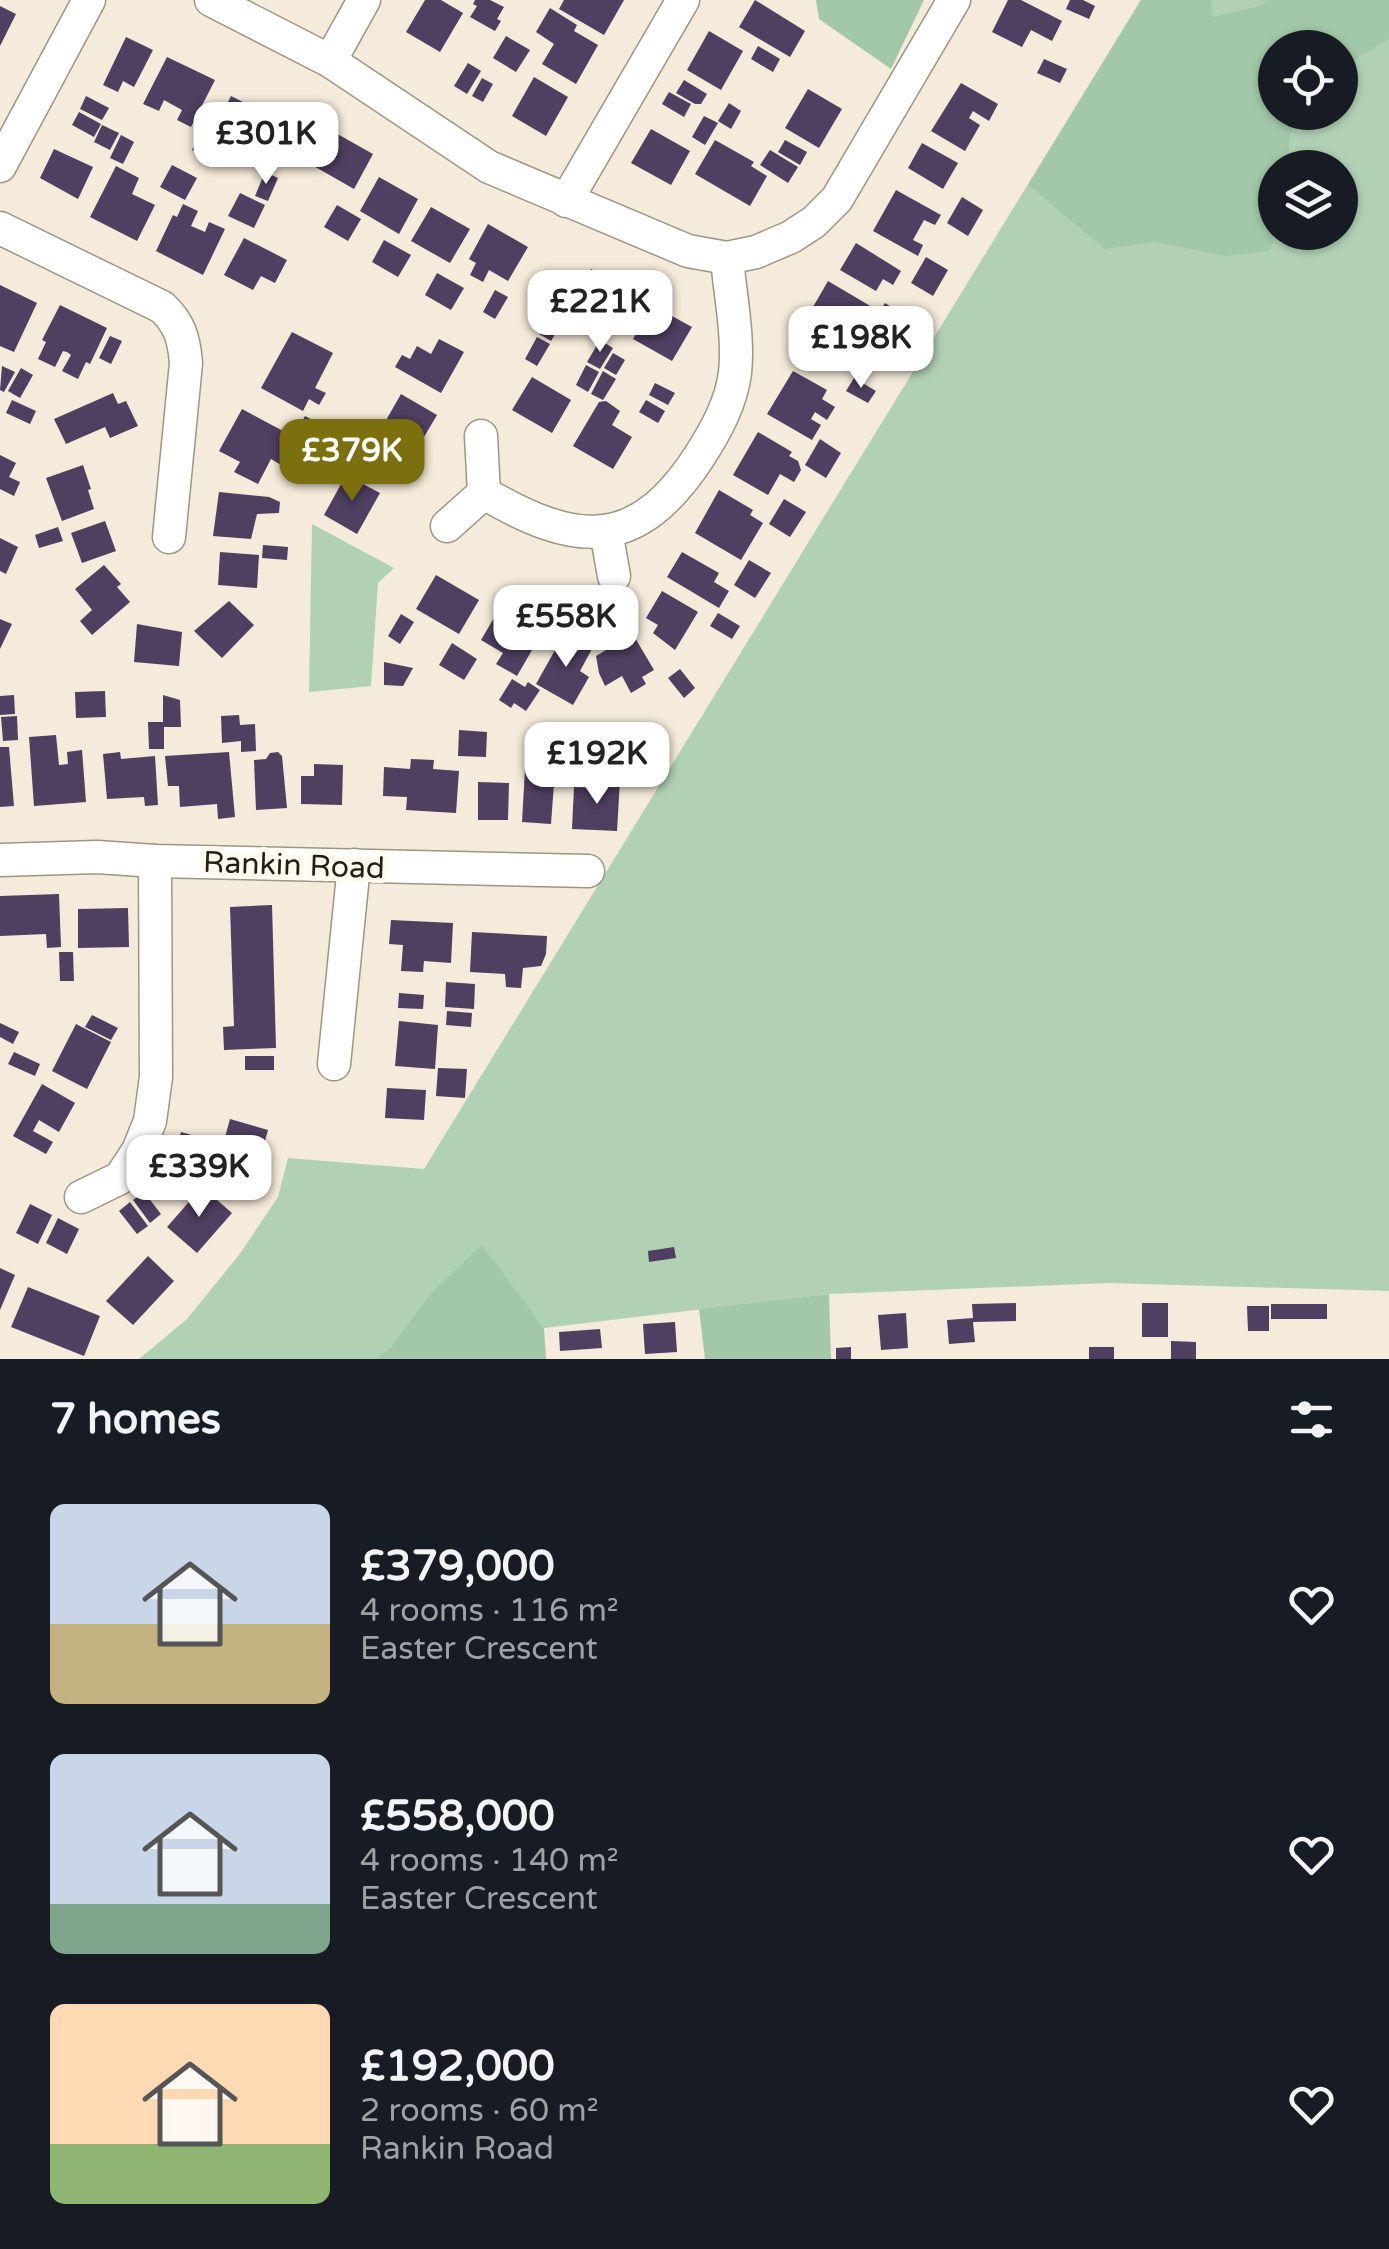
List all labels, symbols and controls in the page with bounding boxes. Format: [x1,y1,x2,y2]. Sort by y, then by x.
map controls [1258,30,1358,250]
button: locate [1258,30,1358,130]
pin: £301K [196,102,336,187]
text: £301K [215,115,317,153]
button: layers [1258,150,1358,250]
pin: £221K [530,270,670,355]
text: £221K [549,283,651,321]
pin: £198K [791,306,931,391]
text: £198K [810,319,912,357]
pin: £379K [282,419,422,504]
text: £379K [301,432,403,470]
pin: £558K [496,585,636,670]
text: £558K [515,598,617,636]
pin: £192K [527,722,667,807]
text: £192K [546,735,648,773]
street label: Rankin Road [203,844,385,887]
pin: £339K [129,1135,269,1220]
text: £339K [148,1148,250,1186]
icon: filters [1284,1392,1339,1447]
text: 7 homes [50,1394,221,1445]
text: £379,000 [360,1541,555,1592]
icon: home [130,1544,250,1664]
icon: heart [1284,1577,1339,1632]
text: 4 rooms · 116 m² [360,1592,619,1630]
text: Easter Crescent [360,1630,598,1668]
text: £558,000 [360,1791,555,1842]
icon: home [130,1794,250,1914]
icon: heart [1284,1827,1339,1882]
text: 4 rooms · 140 m² [360,1842,619,1880]
text: Easter Crescent [360,1880,598,1918]
text: £192,000 [360,2041,555,2092]
icon: home [130,2044,250,2164]
icon: heart [1284,2077,1339,2132]
text: 2 rooms · 60 m² [360,2092,599,2130]
text: Rankin Road [360,2130,554,2168]

